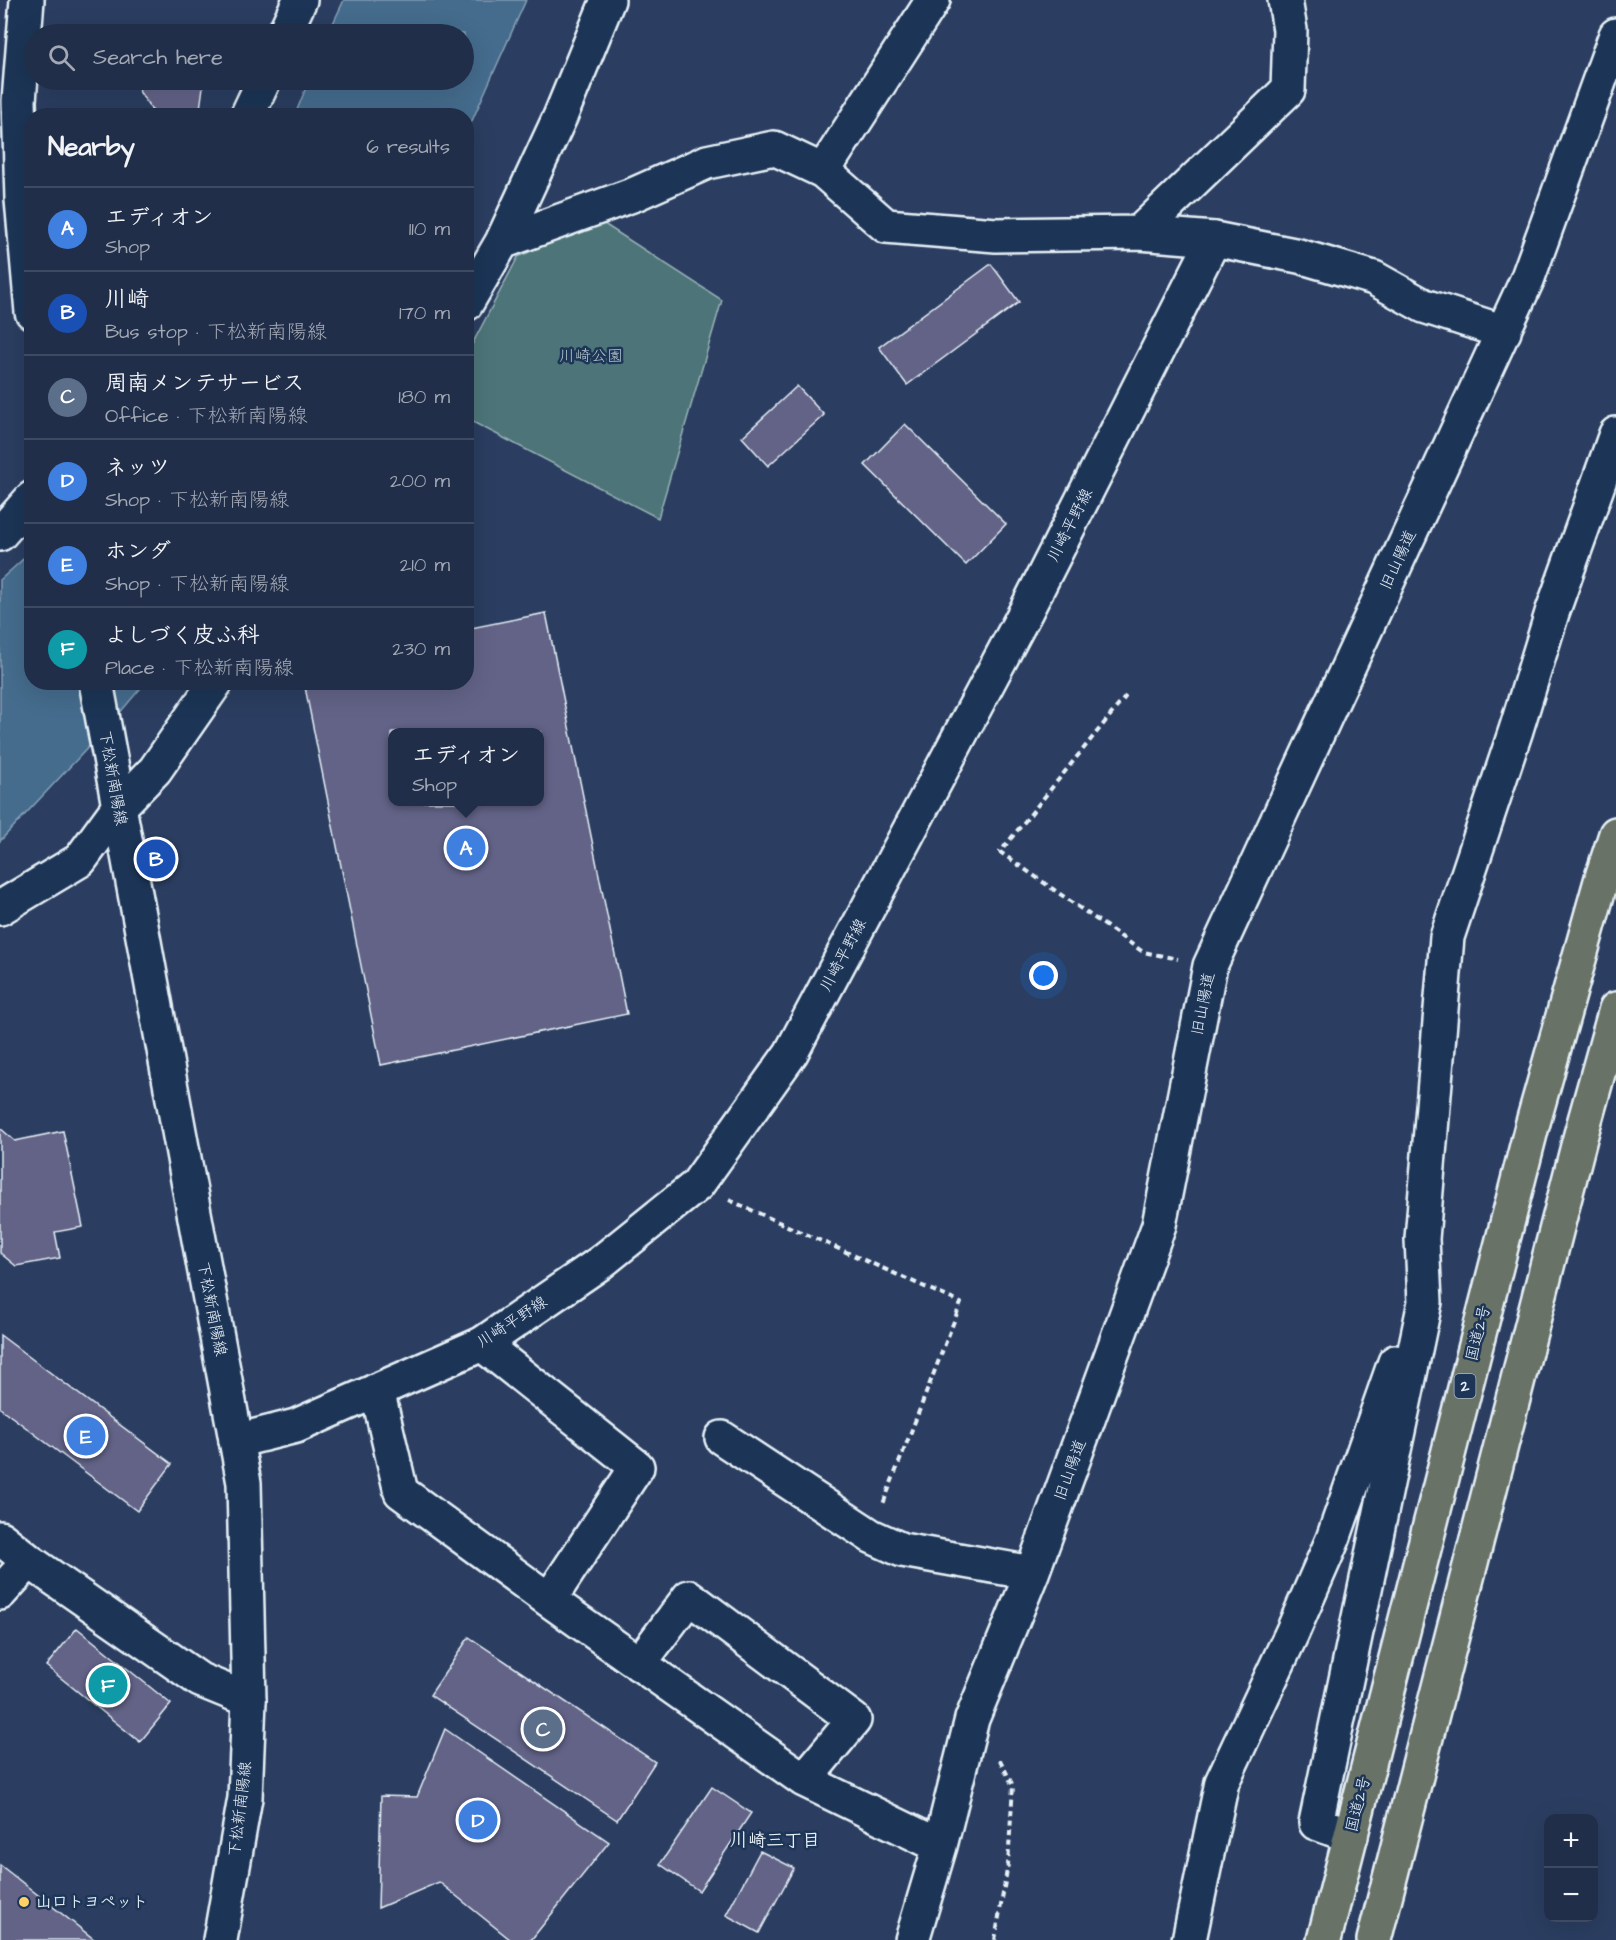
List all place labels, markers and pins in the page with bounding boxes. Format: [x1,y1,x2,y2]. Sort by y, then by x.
pin: A [446,826,486,870]
pin: B [136,836,176,882]
pin: E [66,1414,106,1458]
pin: F [88,1662,128,1708]
pin: C [524,1706,562,1752]
pin: D [458,1798,498,1842]
place label: 山口トヨペット [36,1891,148,1913]
marker: 山口トヨペット [17,1895,31,1909]

